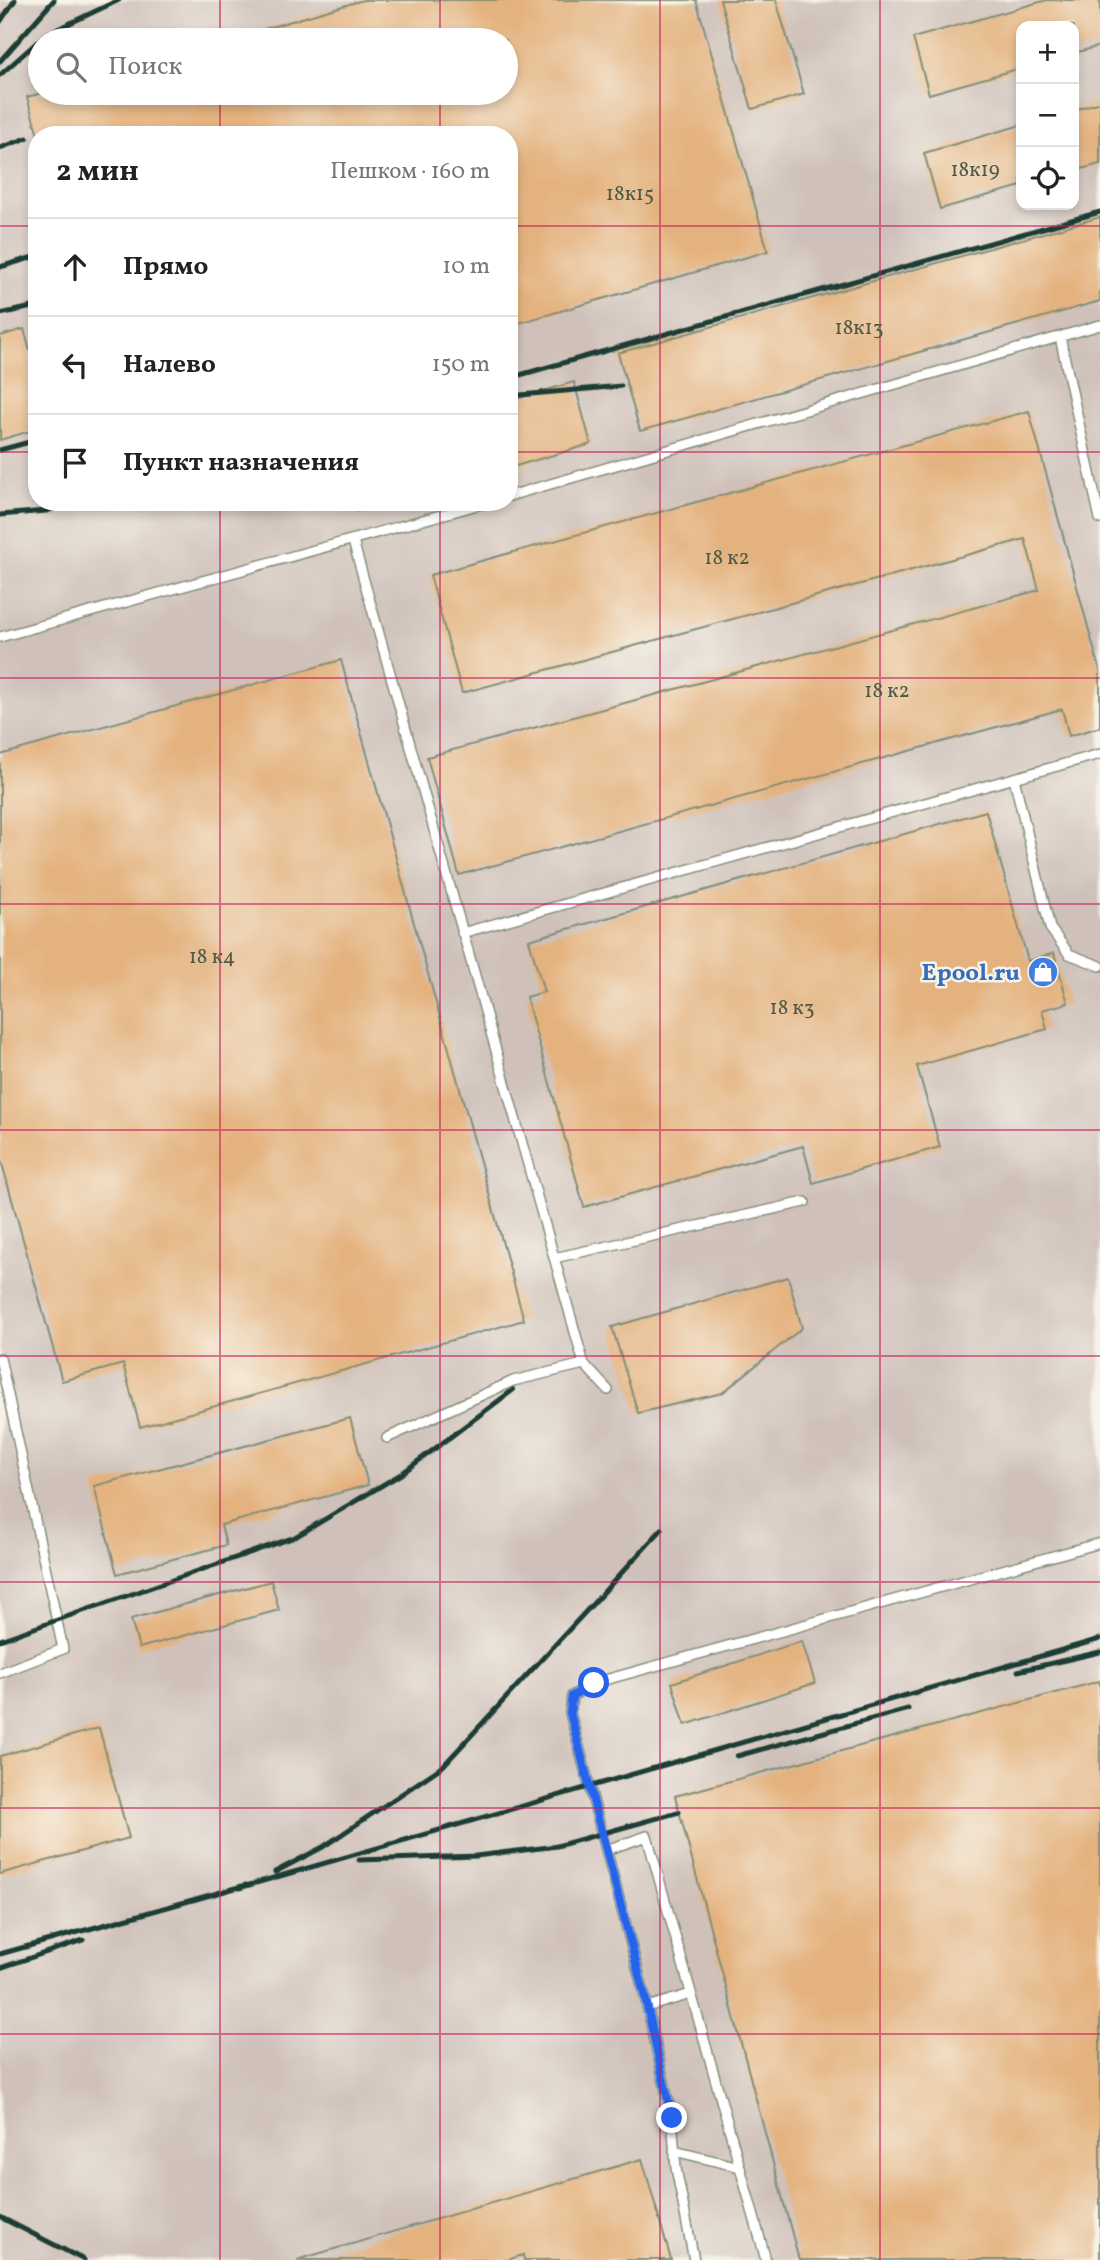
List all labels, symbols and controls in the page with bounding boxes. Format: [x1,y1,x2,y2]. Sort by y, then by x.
map controls [1016,21,1079,210]
button: + [1016,21,1079,84]
search box [28,28,518,105]
icon: search [52,48,90,86]
text: Поиск [108,49,182,85]
button: − [1016,84,1079,147]
button: locate [1016,147,1079,210]
text: 2 мин [56,151,139,193]
text: Пешком · 160 m [330,156,490,188]
house number: 18к19 [950,156,1000,185]
house number: 18к15 [606,180,654,209]
icon: ahead [56,248,94,286]
text: Прямо [123,249,208,285]
text: 10 m [442,251,490,283]
house number: 18к13 [835,314,883,343]
icon: left [56,346,94,384]
text: Налево [123,347,216,383]
text: 150 m [432,349,490,381]
icon: arrive [56,444,94,482]
text: Пункт назначения [123,445,359,481]
house number: 18 к2 [704,544,750,573]
house number: 18 к2 [864,677,910,706]
house number: 18 к4 [189,943,235,972]
shop icon: Epool.ru [1026,955,1060,989]
place label: Epool.ru [921,957,1020,991]
house number: 18 к3 [770,994,814,1023]
route start [578,1667,609,1698]
route end [656,2102,687,2133]

